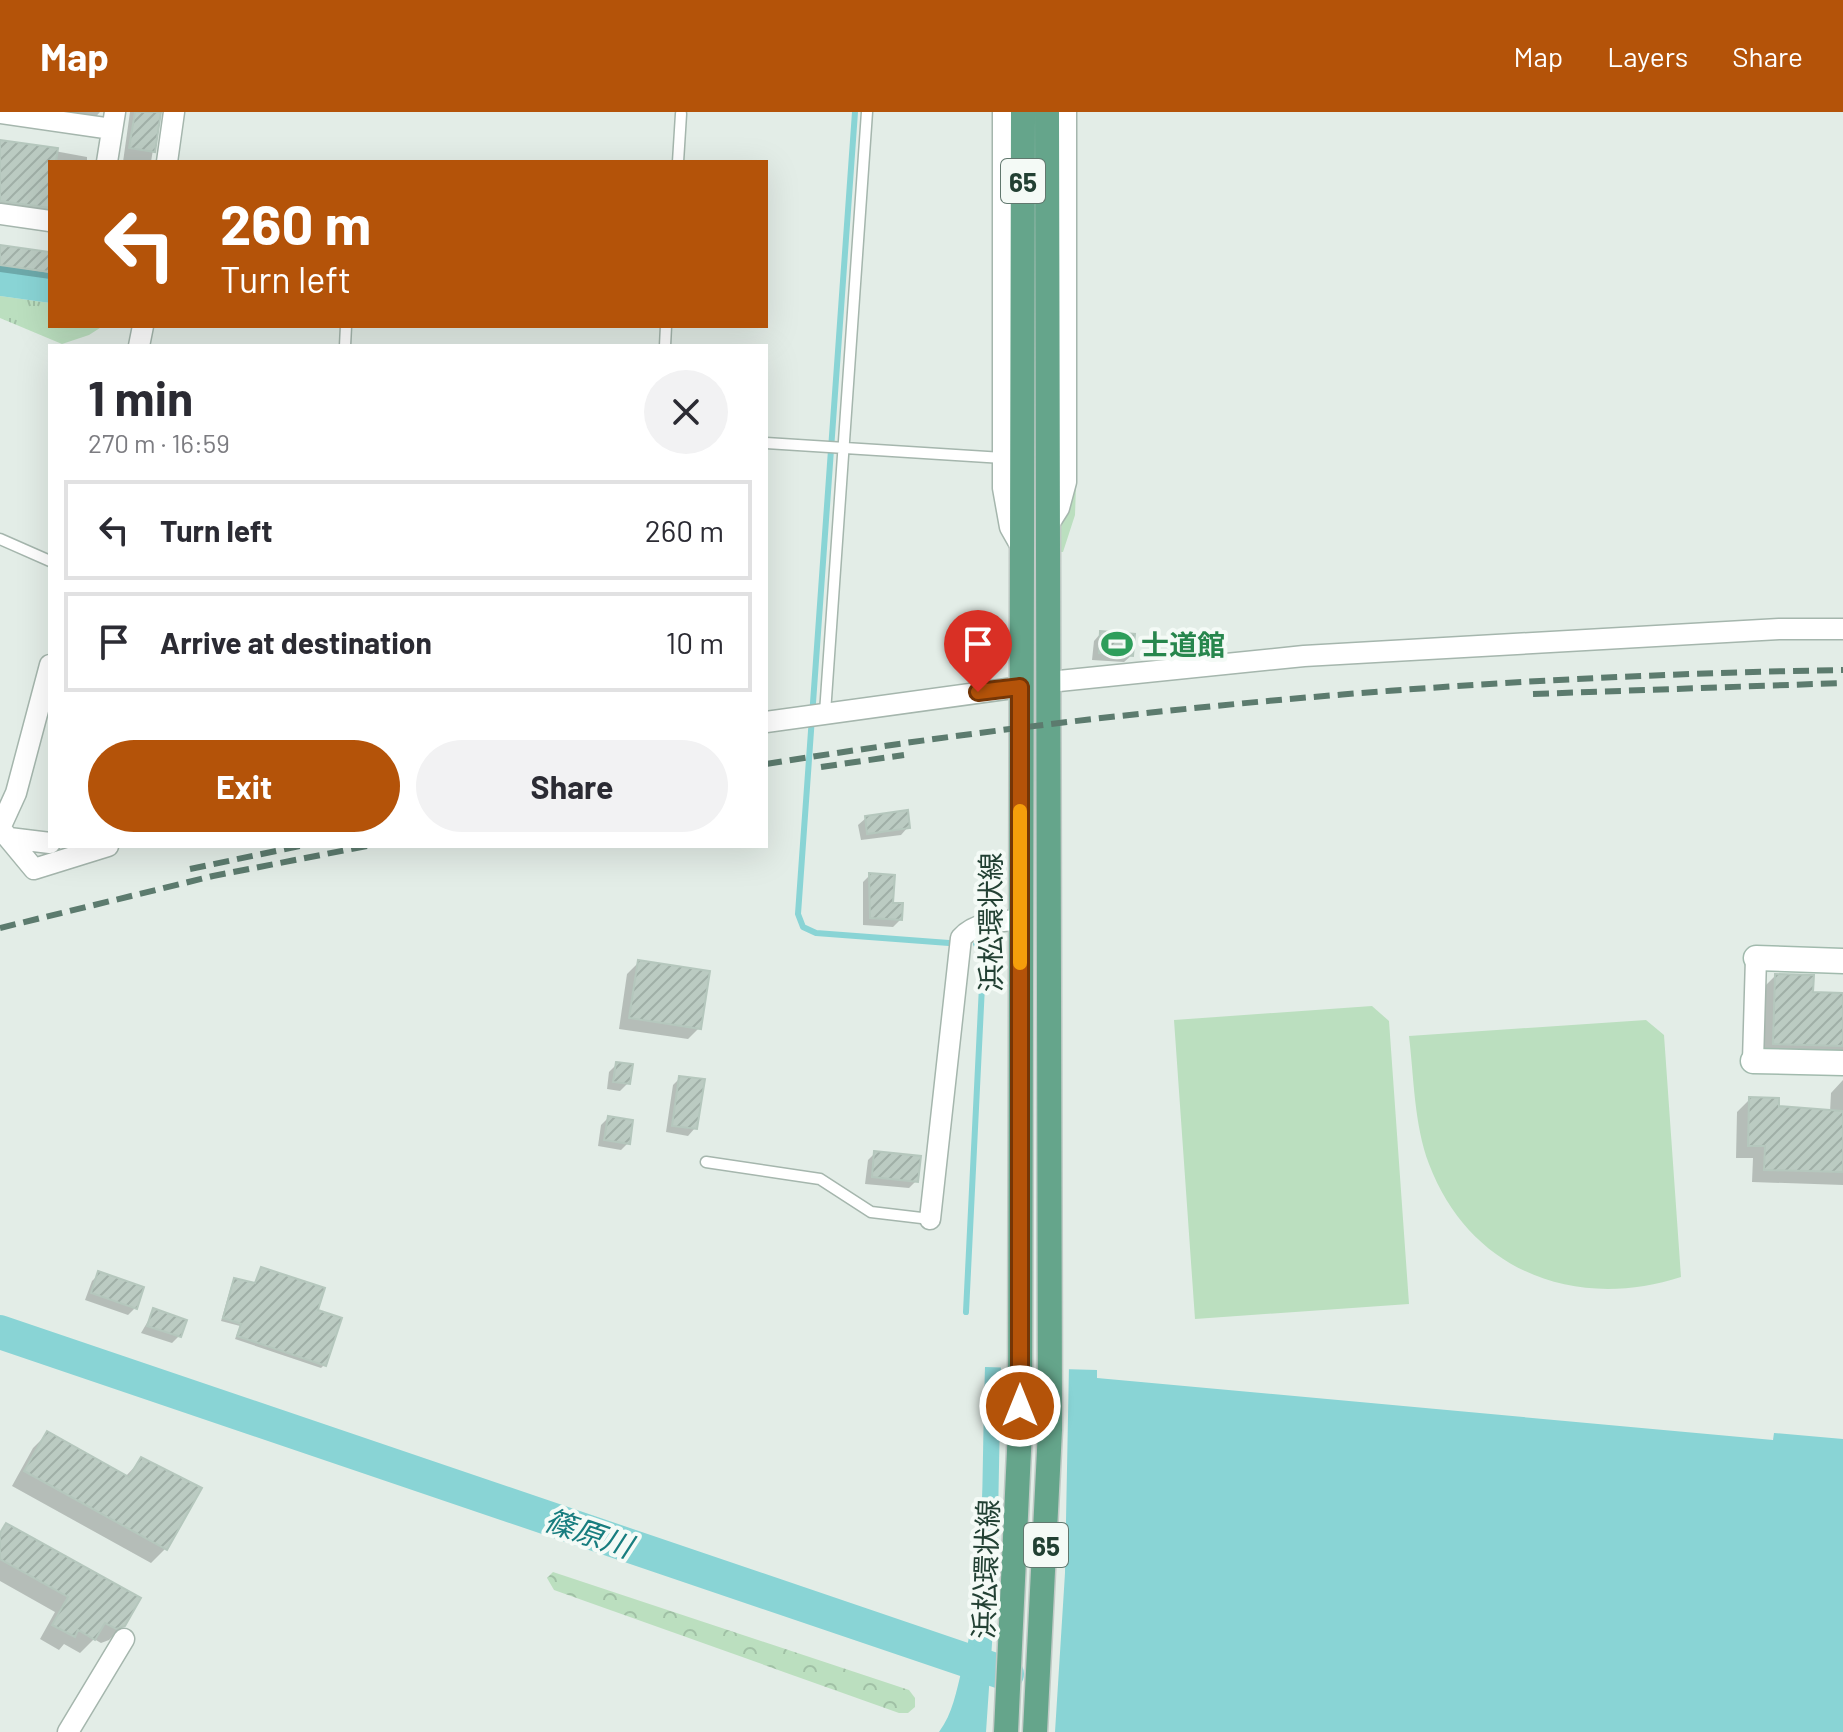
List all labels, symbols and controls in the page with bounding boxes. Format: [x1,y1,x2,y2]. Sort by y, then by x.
text: Map [40,33,109,79]
text: Map [1513,39,1563,73]
text: Layers [1607,39,1688,73]
text: Share [1732,39,1803,73]
road number: 65 [1001,159,1045,203]
text: 260 m [220,189,371,256]
icon: left [88,192,192,296]
text: Turn left [220,257,351,300]
text: 1 min [88,368,193,426]
button: close [644,370,728,454]
text: 270 m · 16:59 [88,427,230,458]
icon: left [92,508,136,552]
text: Turn left [160,512,273,548]
text: 260 m [645,512,724,548]
pin [944,610,1012,692]
icon: arrive [92,620,136,664]
icon: arrive [956,622,1000,666]
text: Arrive at destination [160,624,432,660]
text: 10 m [666,624,724,660]
sports icon: 士道館 [1100,627,1134,661]
place label: 士道館 [1141,627,1225,661]
button: Exit [88,740,400,832]
button: Share [416,740,728,832]
street label: 浜松環状線 [973,852,1007,992]
position arrow [978,1364,1062,1448]
street label: 浜松環状線 [966,1498,1004,1640]
water label: 篠原川 [541,1500,640,1565]
road number: 65 [1024,1523,1068,1567]

